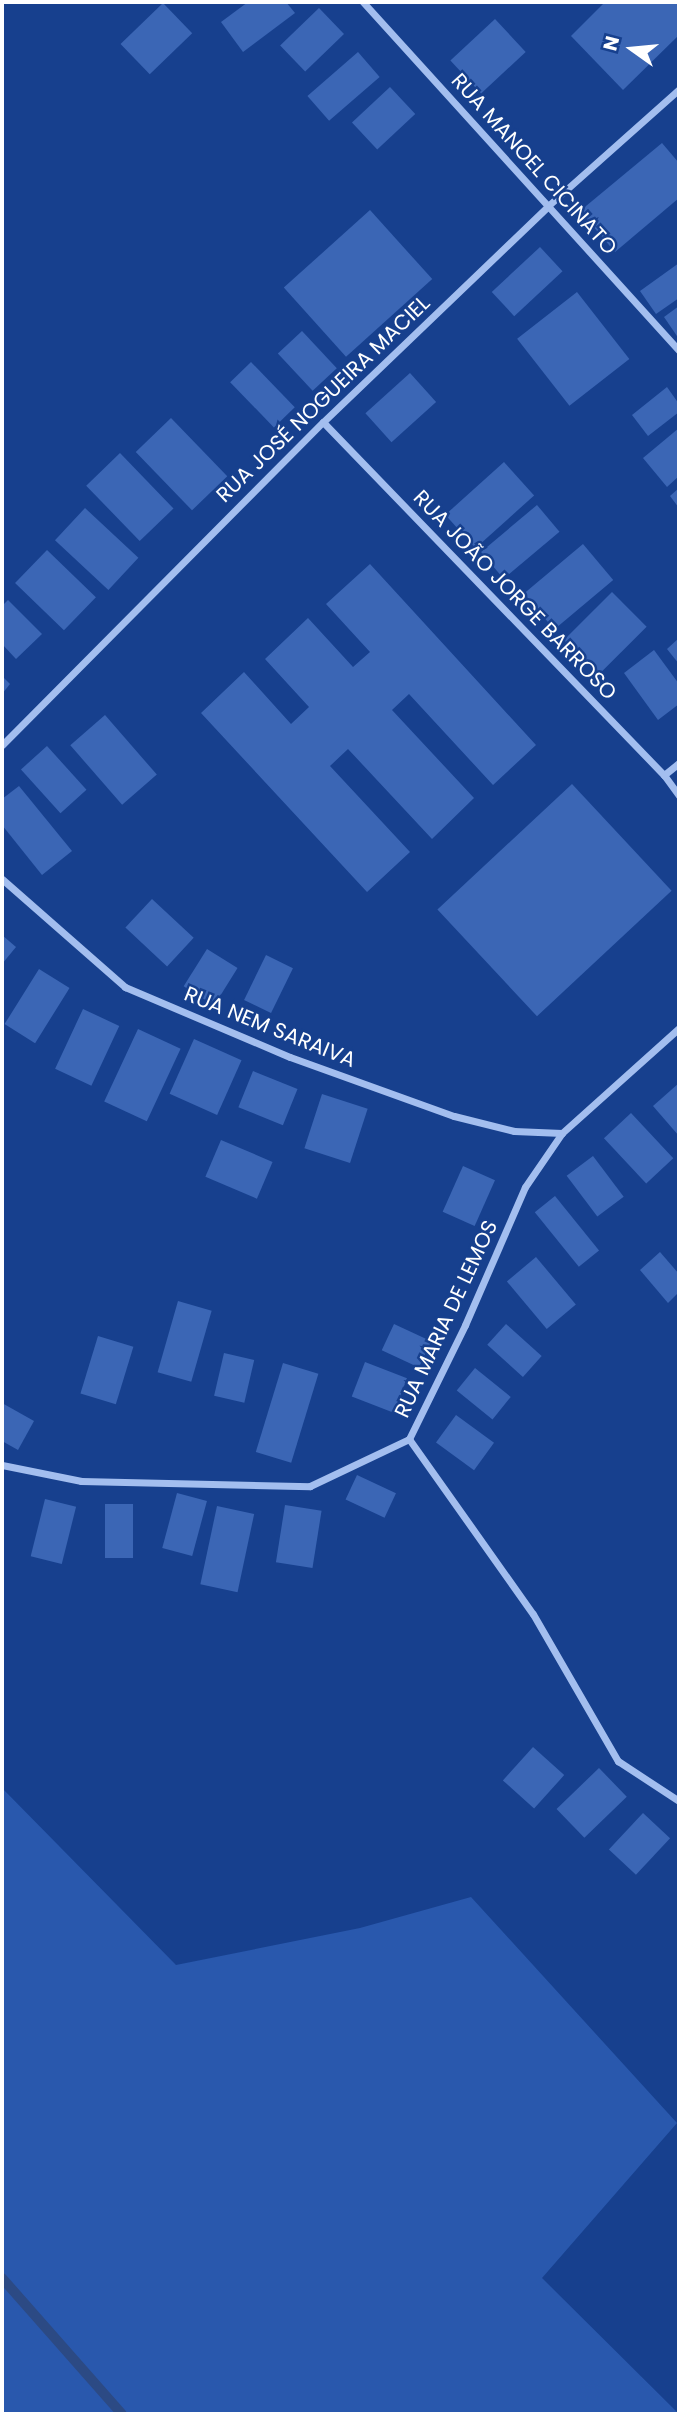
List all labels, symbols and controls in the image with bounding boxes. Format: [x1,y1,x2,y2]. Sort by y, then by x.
north arrow [597,14,667,84]
text: N [596,33,626,54]
street label: RUA MANOEL CICINATO [446,68,622,260]
street label: RUA JOSÉ NOGUEIRA MACIEL [211,290,435,508]
street label: RUA JOÃO JORGE BARROSO [408,485,622,705]
street label: RUA NEM SARAIVA [181,981,359,1073]
street label: RUA MARIA DE LEMOS [389,1216,503,1422]

